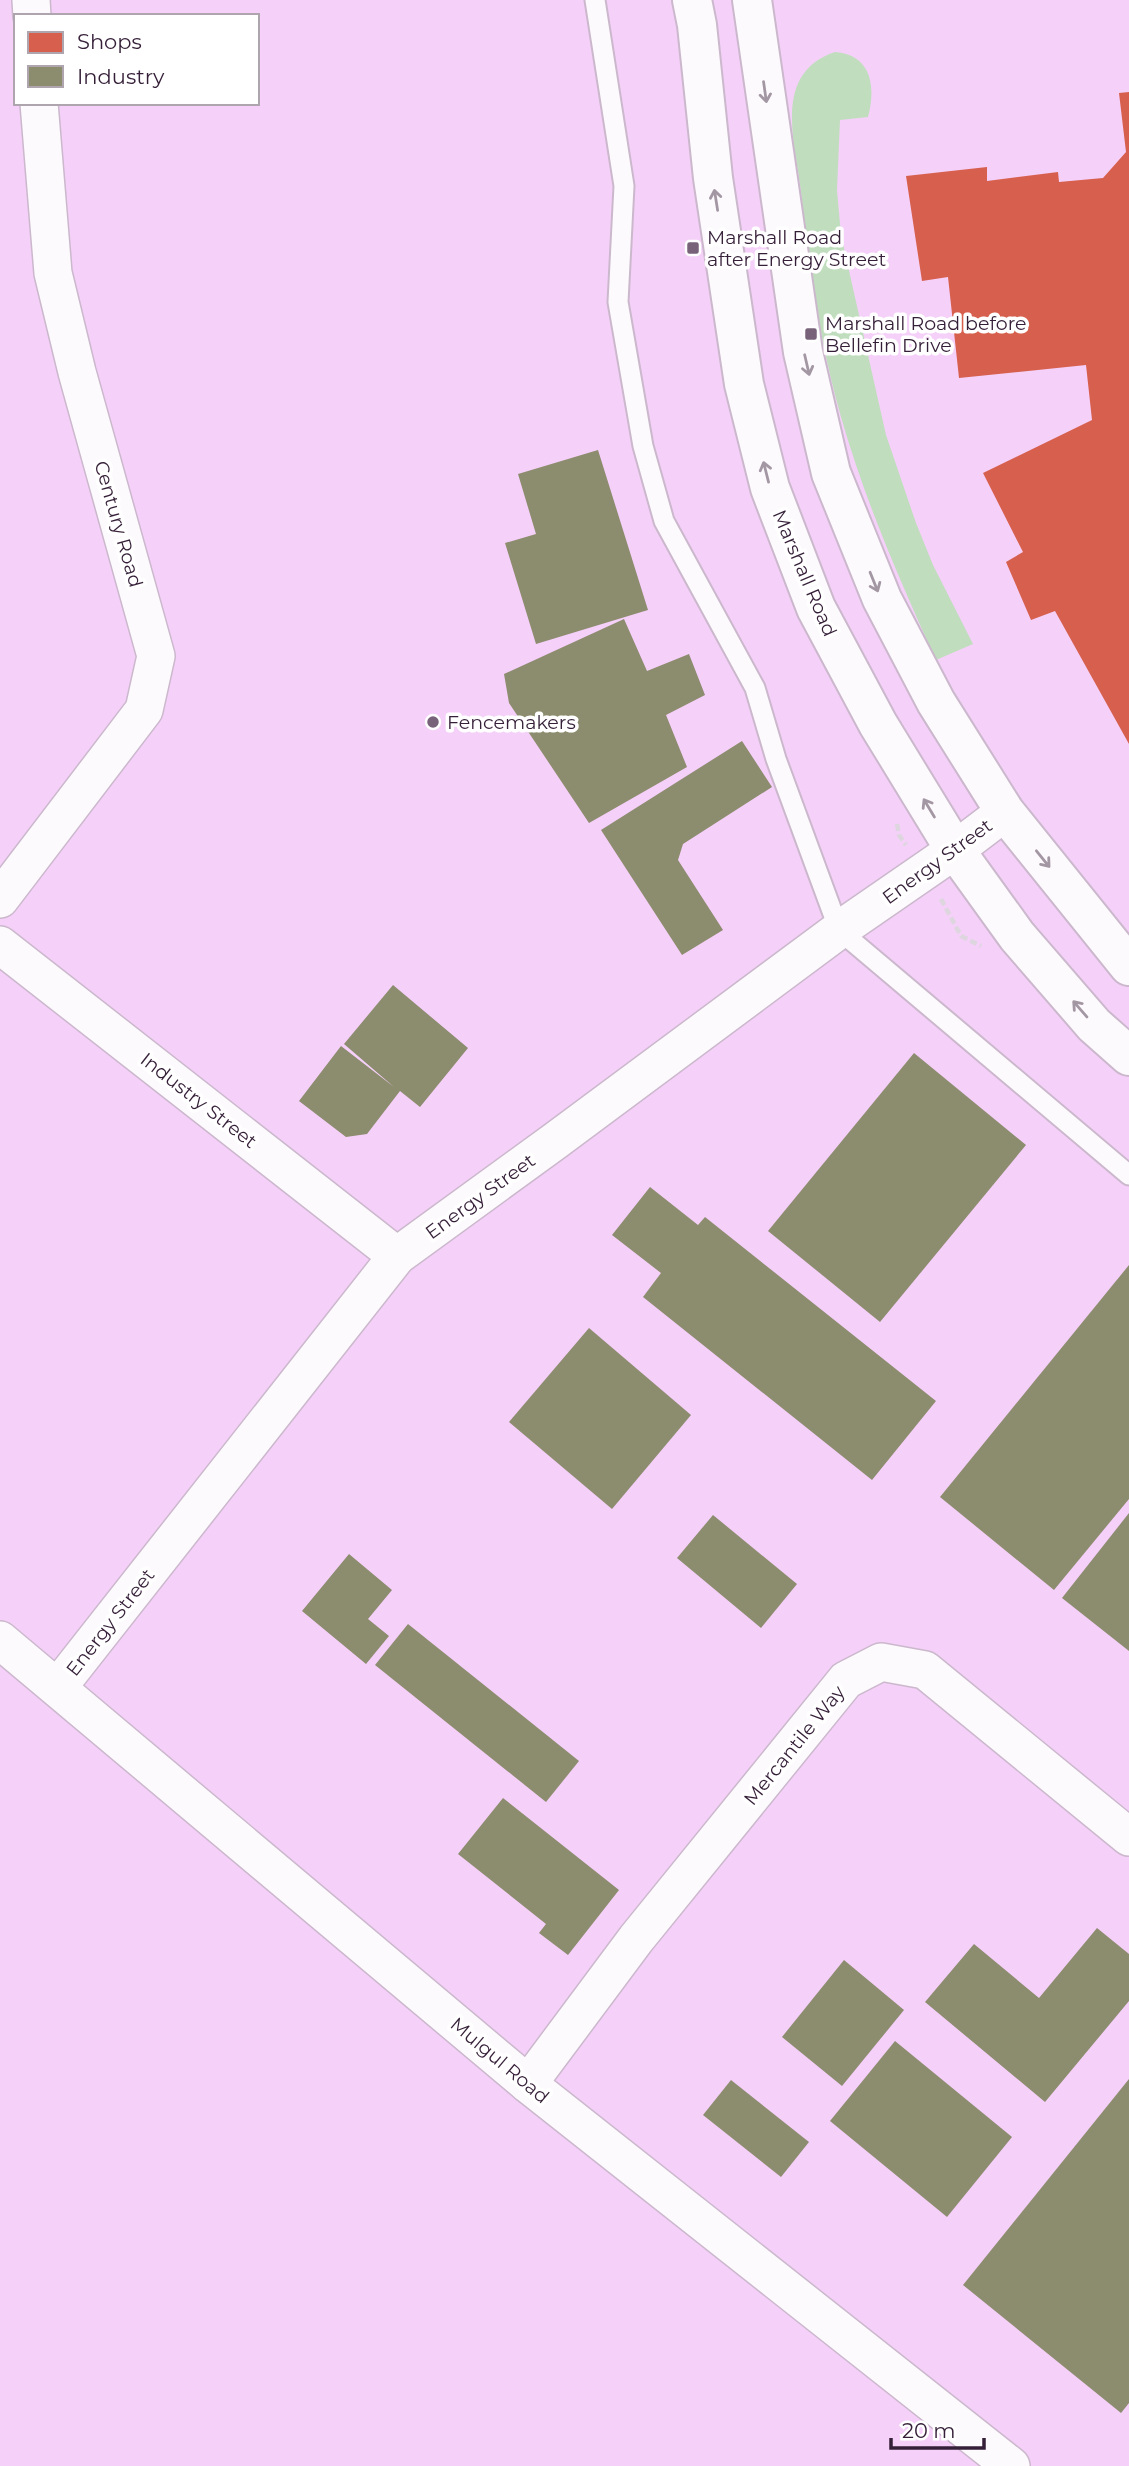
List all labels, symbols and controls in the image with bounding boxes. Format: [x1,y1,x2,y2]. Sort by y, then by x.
legend [14,14,259,105]
text: Shops [77,29,142,54]
text: Industry [77,64,165,89]
one-way arrow [759,80,772,103]
one-way arrow [709,189,722,212]
place label: Marshall Road after Energy Street [707,226,886,271]
marker: Marshall Road after Energy Street [685,240,701,256]
place label: Marshall Road before Bellefin Drive [825,312,1027,357]
marker: Marshall Road before Bellefin Drive [803,326,819,342]
one-way arrow [800,353,814,376]
street label: Century Road [90,458,148,590]
one-way arrow [759,461,772,484]
street label: Marshall Road [768,507,842,640]
one-way arrow [869,570,882,592]
place label: Fencemakers [447,711,576,734]
marker: Fencemakers [425,714,441,730]
one-way arrow [922,798,936,818]
street label: Energy Street [878,814,997,909]
one-way arrow [1035,850,1050,868]
one-way arrow [1072,1000,1088,1018]
street label: Industry Street [136,1048,262,1153]
street label: Energy Street [421,1149,540,1244]
street label: Energy Street [61,1564,160,1681]
street label: Mercantile Way [739,1680,850,1810]
street label: Mulgul Road [446,2012,554,2108]
scale bar [891,2406,984,2450]
text: 20 m [902,2418,956,2443]

